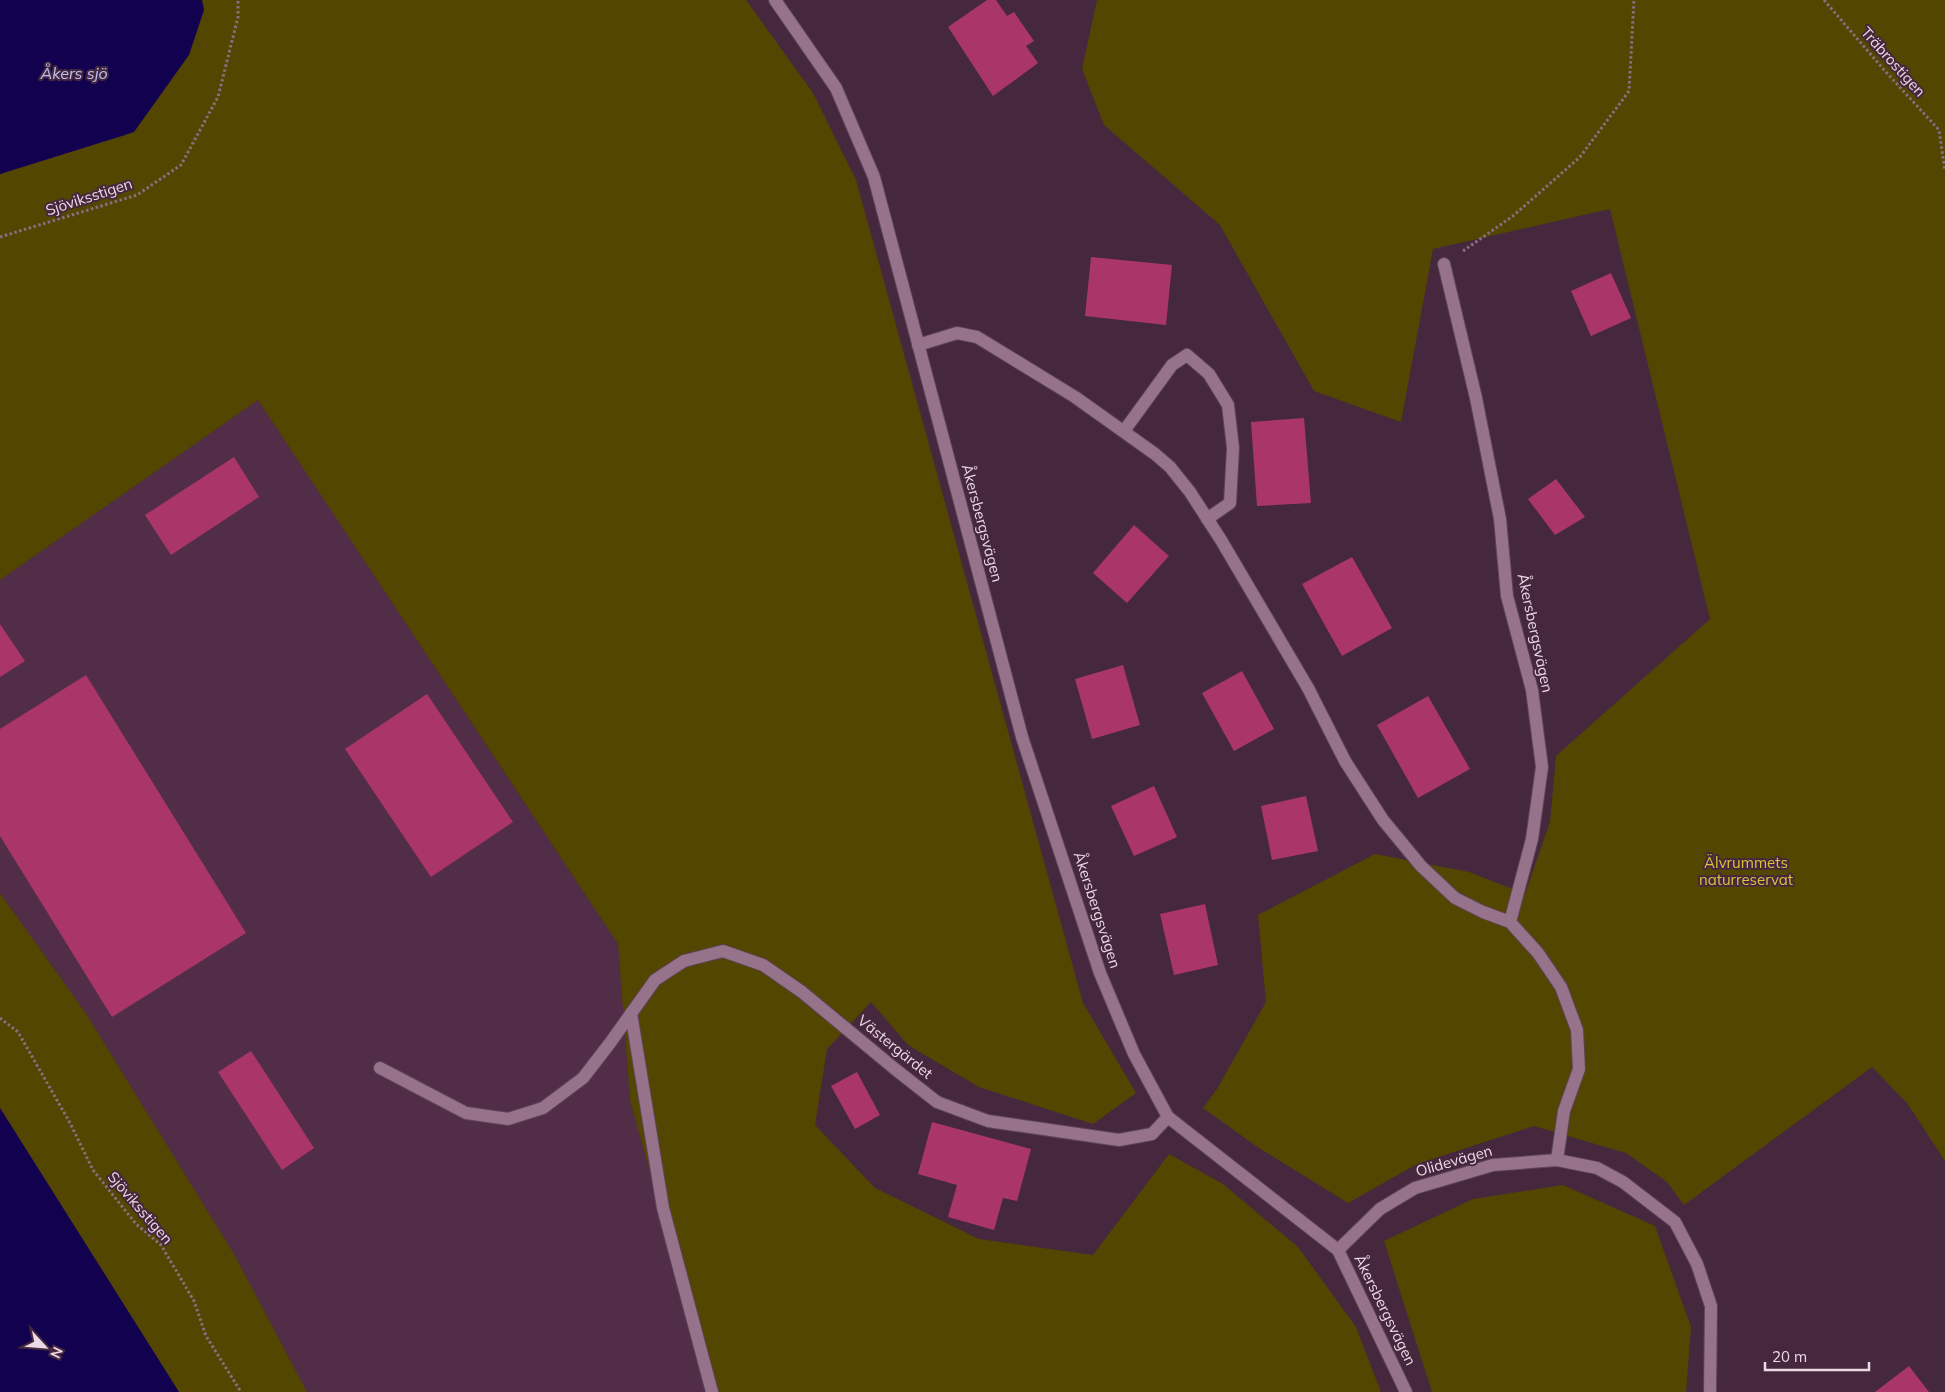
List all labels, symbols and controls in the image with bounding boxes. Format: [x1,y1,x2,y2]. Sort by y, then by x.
street label: Träbrostigen [1857,23,1930,101]
water label: Åkers sjö [39,63,108,83]
street label: Sjöviksstigen [43,174,135,219]
street label: Åkersbergsvägen [958,462,1008,584]
street label: Åkersbergsvägen [1514,571,1558,694]
street label: Åkersbergsvägen [1070,849,1126,970]
park label: Älvrummets naturreservat [1699,853,1793,889]
street label: Västergärdet [854,1010,937,1083]
street label: Olidevägen [1413,1141,1494,1181]
street label: Sjöviksstigen [104,1167,177,1248]
street label: Åkersbergsvägen [1350,1251,1421,1368]
north arrow [20,1322,70,1372]
scale bar [1765,1340,1869,1372]
text: N [46,1344,67,1361]
text: 20 m [1772,1347,1807,1366]

